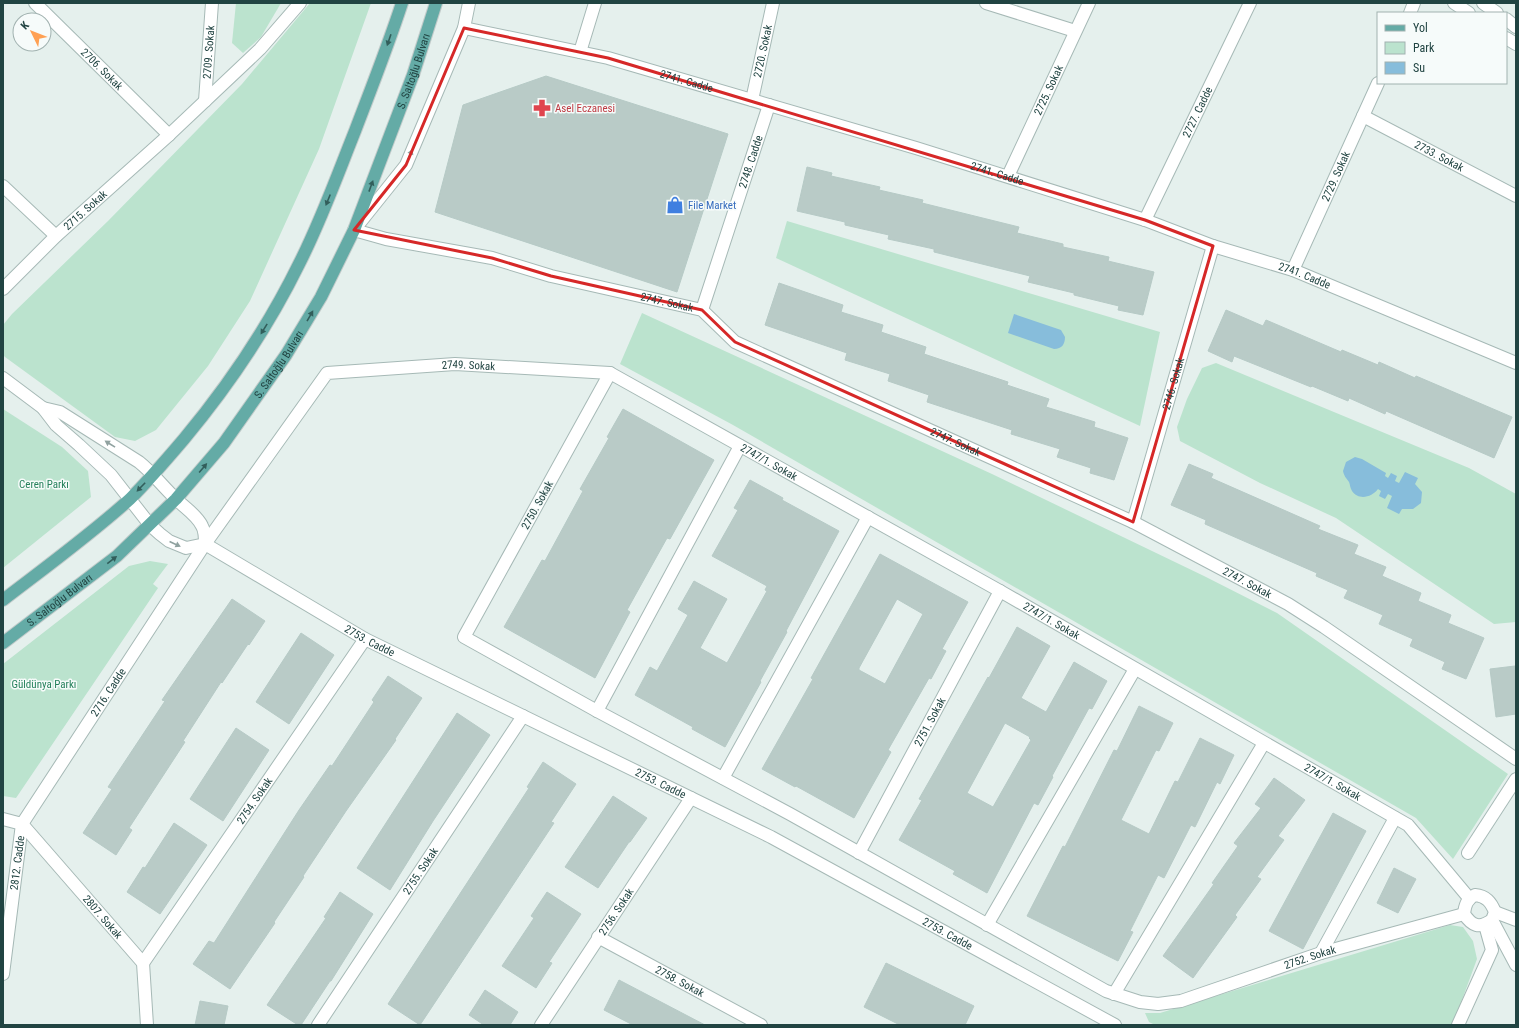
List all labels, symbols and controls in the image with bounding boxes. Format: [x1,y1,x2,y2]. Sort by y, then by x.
north arrow [12,12,52,52]
legend [1377,12,1507,84]
text: K [18,18,33,32]
text: Yol [1413,21,1428,35]
street label: 2720. Sokak [751,24,775,79]
street label: 2709. Sokak [201,25,217,79]
street label: S. Saltoğlu Bulvarı [395,32,433,111]
one-way arrow [386,34,392,46]
text: Park [1413,41,1435,55]
street label: 2706. Sokak [78,46,125,93]
text: Su [1413,61,1425,75]
street label: 2725. Sokak [1031,63,1066,117]
street label: 2741. Cadde [658,68,715,95]
street label: 2727. Cadde [1180,85,1216,140]
pharmacy icon: Asel Eczanesi [532,98,552,118]
place label: Asel Eczanesi [555,102,615,115]
street label: 2748. Cadde [736,134,766,190]
street label: 2733. Sokak [1412,138,1466,174]
one-way arrow [408,148,414,160]
street label: 2729. Sokak [1319,149,1353,204]
street label: 2741. Cadde [969,160,1025,188]
one-way arrow [369,179,375,191]
street label: 2715. Sokak [61,188,110,233]
one-way arrow [324,195,330,207]
shop icon: File Market [665,195,685,215]
place label: File Market [688,199,736,212]
street label: 2741. Cadde [1277,260,1332,292]
street label: 2747. Sokak [639,290,694,315]
one-way arrow [307,310,314,322]
one-way arrow [260,323,267,335]
street label: S. Saltoğlu Bulvarı [252,328,306,401]
street label: 2746. Sokak [1160,356,1187,411]
street label: 2749. Sokak [441,358,496,373]
street label: 2747. Sokak [928,425,983,459]
one-way arrow [105,440,115,448]
street label: 2747/1. Sokak [738,441,800,483]
one-way arrow [198,462,207,473]
park label: Ceren Parkı [19,478,69,491]
street label: 2750. Sokak [519,479,556,532]
one-way arrow [136,482,146,492]
one-way arrow [169,541,181,547]
one-way arrow [106,556,117,564]
street label: 2747. Sokak [1220,565,1274,601]
street label: S. Saltoğlu Bulvarı [24,571,95,629]
street label: 2747/1. Sokak [1021,600,1082,642]
street label: 2753. Cadde [342,622,397,659]
street label: 2716. Cadde [88,666,129,719]
park label: Güldünya Parkı [12,678,76,691]
street label: 2751. Sokak [912,695,949,749]
street label: 2747/1. Sokak [1302,761,1363,804]
street label: 2753. Cadde [633,766,688,801]
street label: 2754. Sokak [234,775,275,827]
street label: 2812. Cadde [8,835,27,891]
street label: 2755. Sokak [400,845,441,897]
street label: 2756. Sokak [596,886,637,938]
street label: 2807. Sokak [80,893,125,942]
street label: 2753. Cadde [920,915,974,953]
street label: 2752. Sokak [1282,943,1337,972]
street label: 2758. Sokak [653,963,706,1000]

